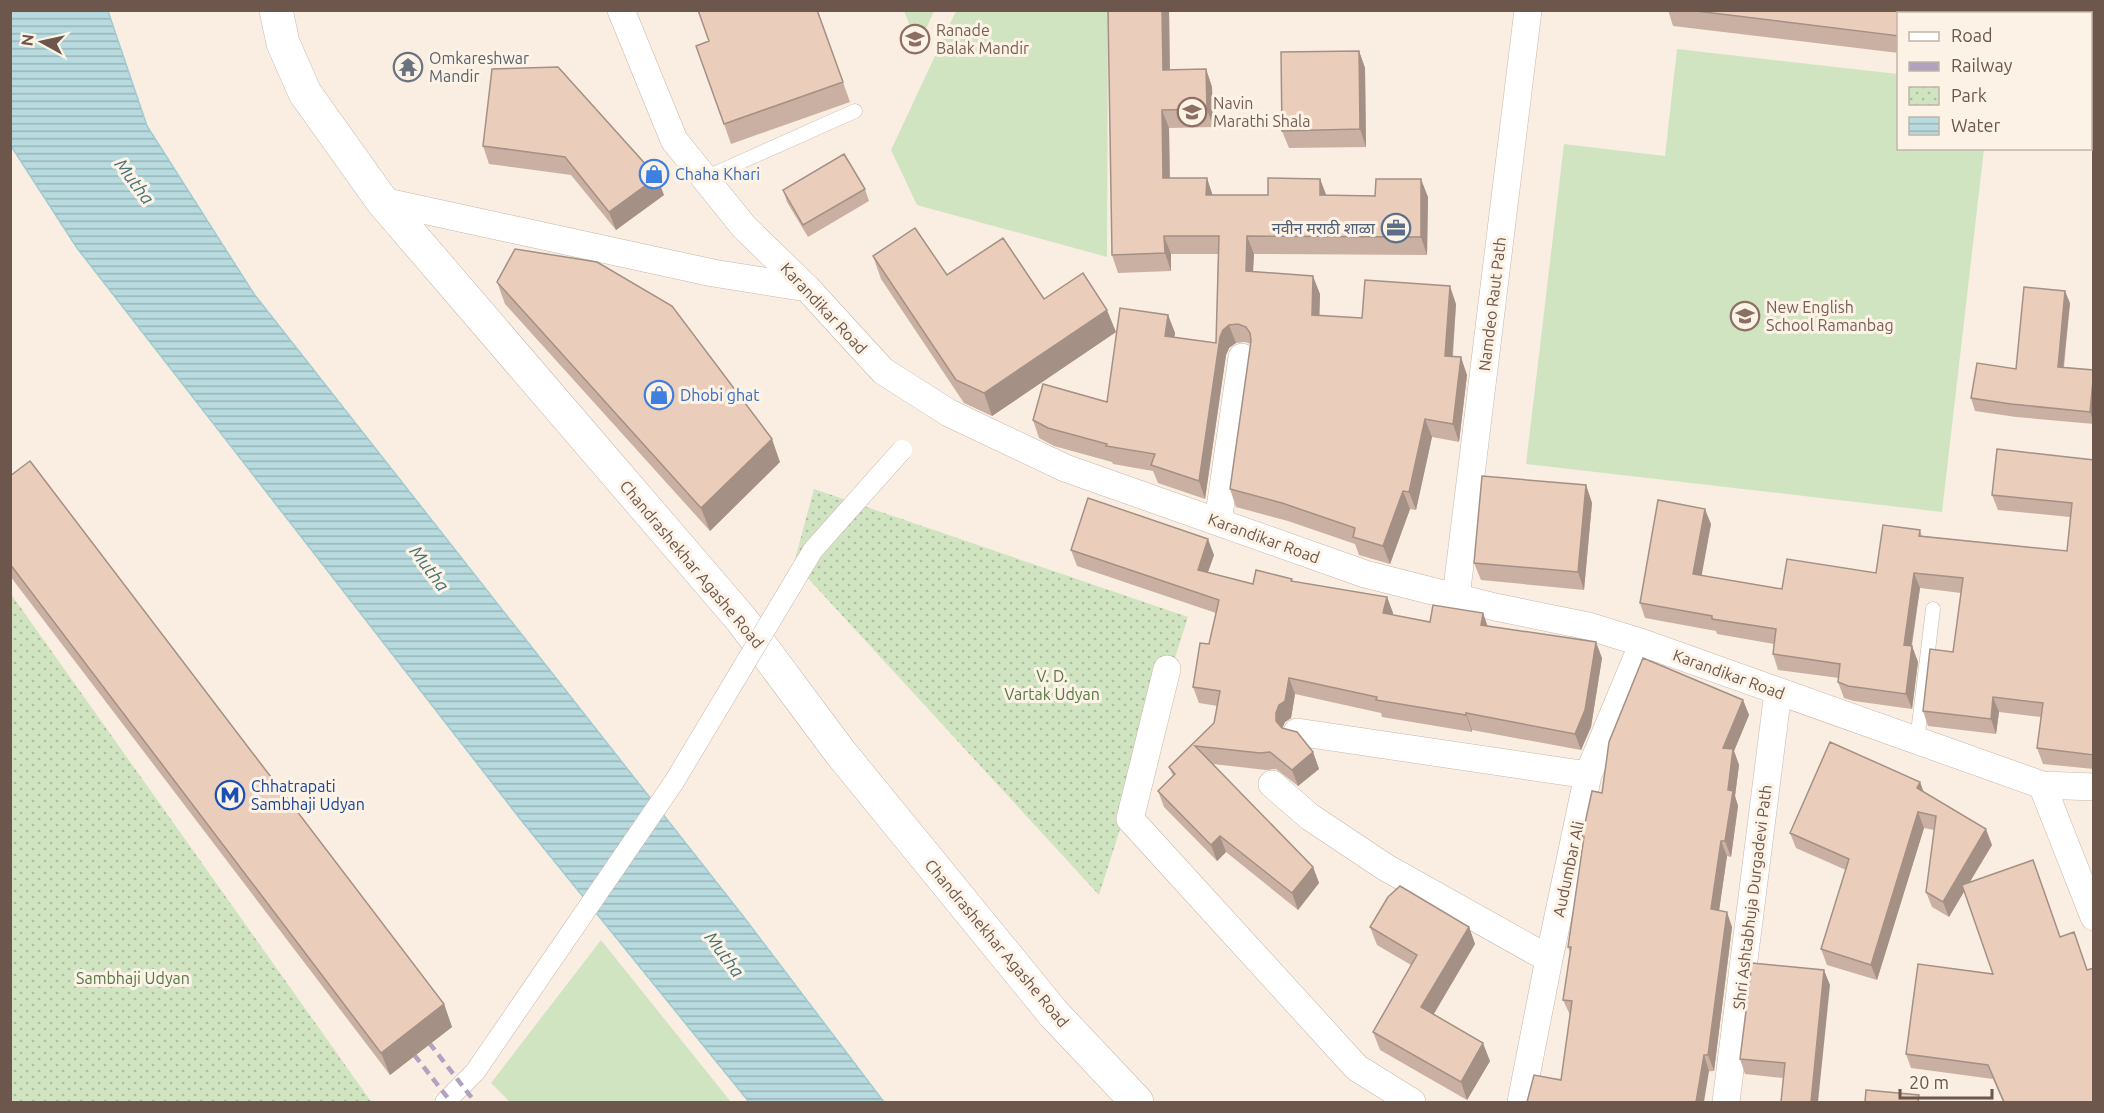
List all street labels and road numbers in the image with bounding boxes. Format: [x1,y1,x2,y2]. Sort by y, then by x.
street label: Namdeo Raut Path [1475,236,1509,372]
street label: Karandikar Road [777,259,871,357]
street label: Chandrashekhar Agashe Road [617,477,767,651]
street label: Karandikar Road [1206,509,1322,567]
street label: Karandikar Road [1671,645,1787,703]
street label: Shri Ashtabhuja Durgadevi Path [1729,784,1775,1010]
street label: Audumbar Ali [1549,819,1587,919]
street label: Chandrashekhar Agashe Road [922,856,1072,1030]

